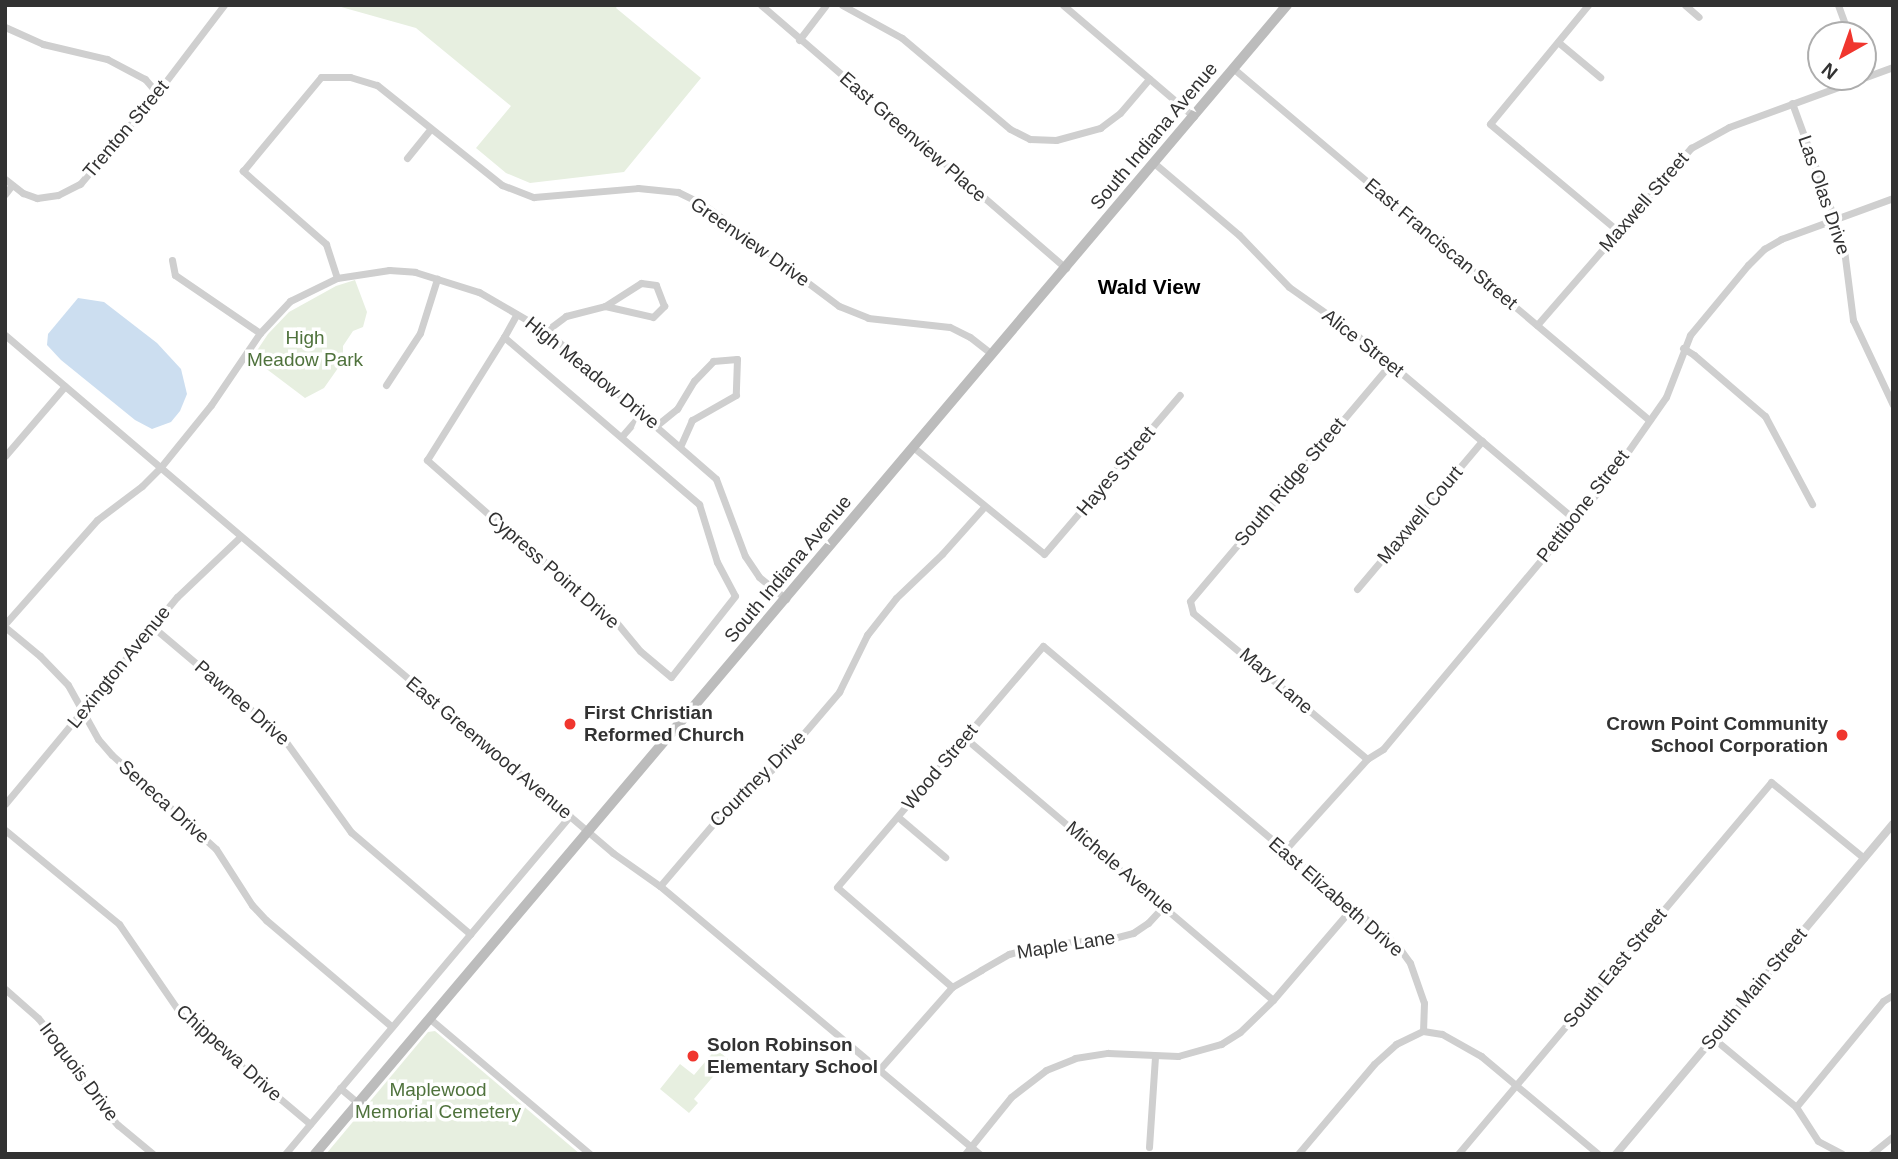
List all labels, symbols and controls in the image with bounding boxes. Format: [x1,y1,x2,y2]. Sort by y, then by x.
north arrow [1807,21,1877,91]
street label: South Indiana Avenue [1085,57,1223,215]
text: N [1817,58,1841,83]
street label: East Greenview Place [835,67,991,207]
street label: Trenton Street [78,75,174,183]
street label: Las Olas Drive [1793,132,1855,258]
street label: Maxwell Street [1595,148,1693,256]
street label: East Franciscan Street [1360,173,1522,315]
street label: Greenview Drive [686,192,814,292]
district label: Wald View [1098,274,1200,300]
street label: Alice Street [1318,304,1408,382]
street label: High Meadow Drive [520,312,664,434]
park label: High Meadow Park [247,327,363,371]
street label: South Ridge Street [1230,413,1350,551]
street label: Hayes Street [1072,422,1160,520]
street label: Pettibone Street [1532,445,1634,567]
street label: Maxwell Court [1373,462,1467,568]
street label: South Indiana Avenue [719,490,857,648]
street label: Cypress Point Drive [482,506,624,634]
street label: Lexington Avenue [62,601,176,733]
street label: Mary Lane [1235,643,1317,719]
street label: Pawnee Drive [190,656,294,750]
street label: East Greenwood Avenue [401,671,577,825]
place label: First Christian Reformed Church [584,702,744,746]
place label: Crown Point Community School Corporation [1606,713,1828,757]
marker: First Christian Reformed Church [562,716,578,732]
street label: Wood Street [897,719,983,815]
street label: Courtney Drive [705,726,811,832]
marker: Crown Point Community School Corporation [1834,727,1850,743]
street label: Seneca Drive [114,755,214,849]
street label: Michele Avenue [1061,816,1179,920]
street label: East Elizabeth Drive [1264,832,1408,962]
street label: South East Street [1558,904,1672,1032]
street label: South Main Street [1696,923,1812,1055]
street label: Maple Lane [1015,926,1117,964]
street label: Chippewa Drive [172,1000,286,1106]
street label: Iroquois Drive [35,1018,123,1126]
place label: Solon Robinson Elementary School [707,1034,878,1078]
marker: Solon Robinson Elementary School [685,1048,701,1064]
park label: Maplewood Memorial Cemetery [355,1079,521,1123]

